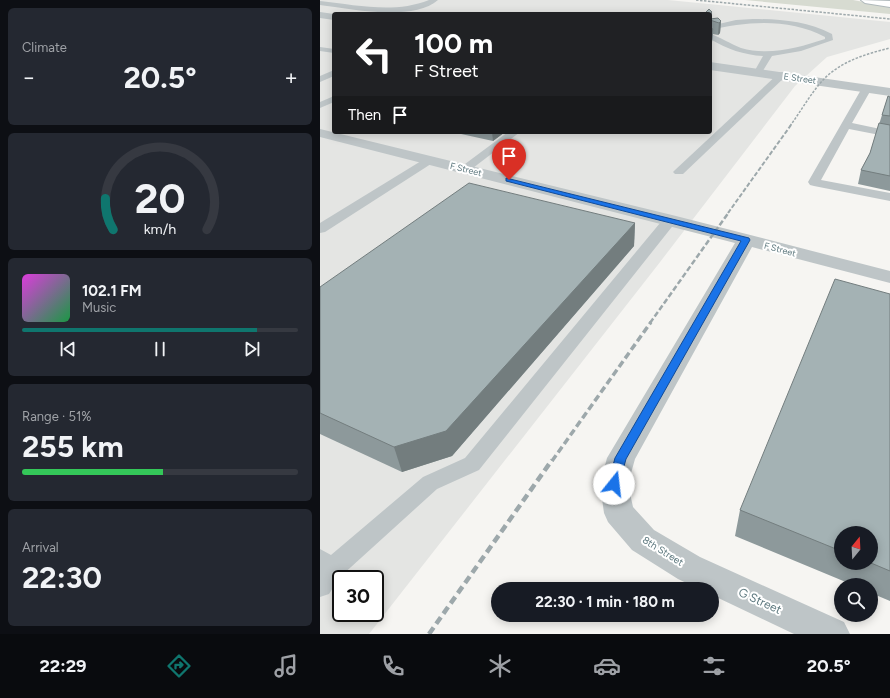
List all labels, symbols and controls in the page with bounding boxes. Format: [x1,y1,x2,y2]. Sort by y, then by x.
text: 100 m [414,26,493,60]
icon: left [348,28,400,80]
text: Climate [22,40,67,55]
text: 20.5° [123,59,197,96]
text: F Street [414,60,479,82]
text: − [22,64,36,91]
text: + [284,64,298,91]
street label: E Street [783,70,818,86]
icon: arrive [389,104,411,126]
text: Then [348,106,381,124]
pin [492,139,526,180]
icon: arrive [498,145,520,167]
street label: F Street [449,160,484,178]
text: 20 [134,173,186,223]
text: km/h [144,219,176,237]
street label: F Street [763,240,798,259]
text: 102.1 FM [82,282,142,300]
text: Music [82,300,116,315]
icon: previous [57,338,79,360]
icon: pause [149,338,171,360]
icon: next [241,338,263,360]
text: Range · 51% [22,409,92,424]
text: 255 km [22,428,124,465]
position arrow [593,463,635,505]
north arrow [834,526,878,570]
map controls [834,526,878,622]
street label: 8th Street [640,533,686,569]
text: Arrival [22,540,59,555]
text: 22:30 [22,559,102,596]
speed limit sign: 30 [332,570,384,622]
button: search [834,578,878,622]
street label: G Street [736,585,784,617]
text: 22:30 · 1 min · 180 m [535,593,675,611]
icon: directions [165,652,193,680]
icon: music [272,652,300,680]
icon: phone [379,652,407,680]
icon: climate [486,652,514,680]
icon: car [593,652,621,680]
icon: filters [700,652,728,680]
text: 22:29 [39,655,87,677]
text: 20.5° [807,655,851,677]

